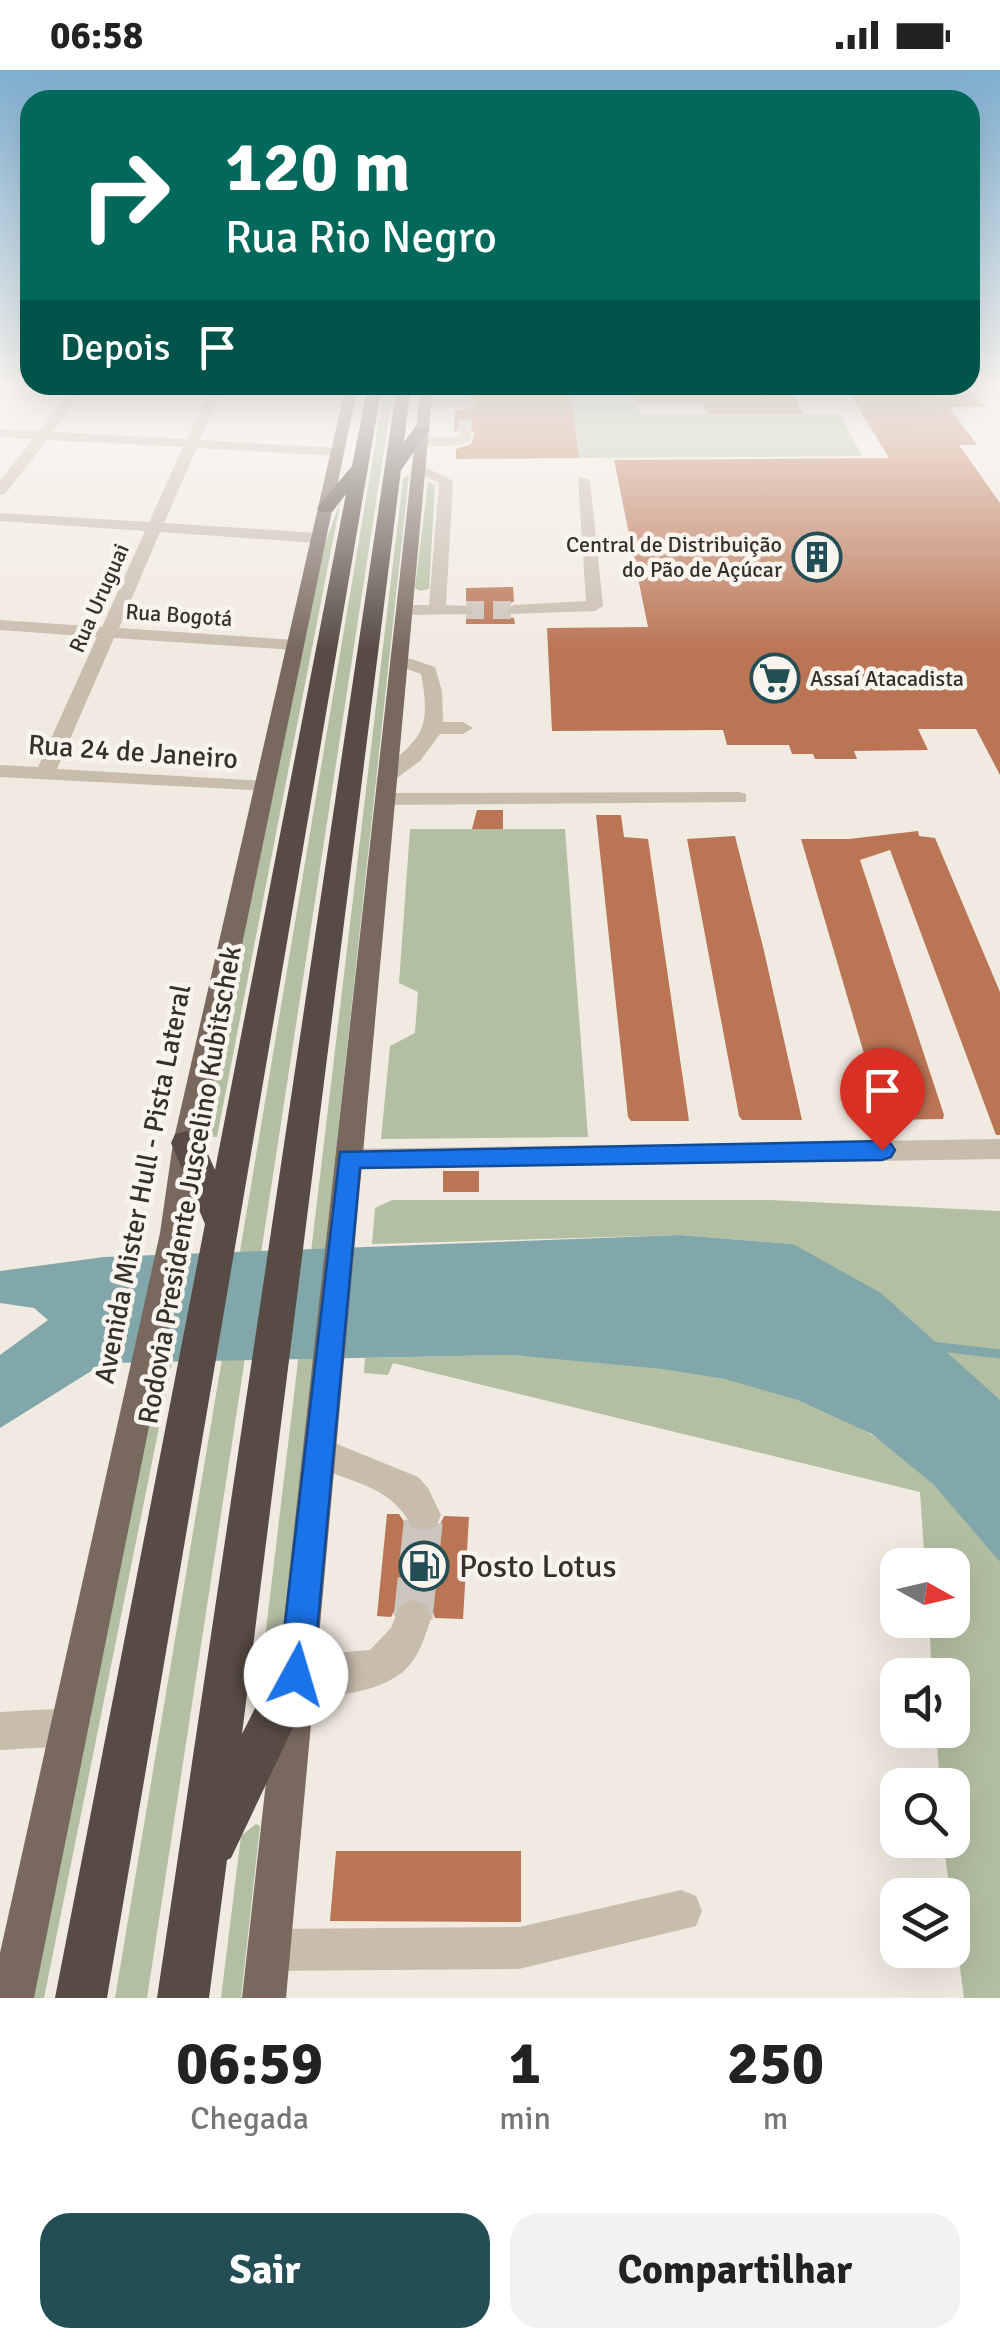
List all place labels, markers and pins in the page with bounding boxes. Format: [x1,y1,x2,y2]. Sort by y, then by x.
place label: Central de Distribuição do Pão de Açúcar [566,531,782,583]
building icon: Central de Distribuição do Pão de Açúcar [791,531,843,583]
supermarket icon: Assaí Atacadista [749,652,801,704]
place label: Assaí Atacadista [810,665,964,692]
pin [840,1048,925,1151]
fuel station icon: Posto Lotus [398,1540,450,1592]
place label: Posto Lotus [459,1547,616,1586]

